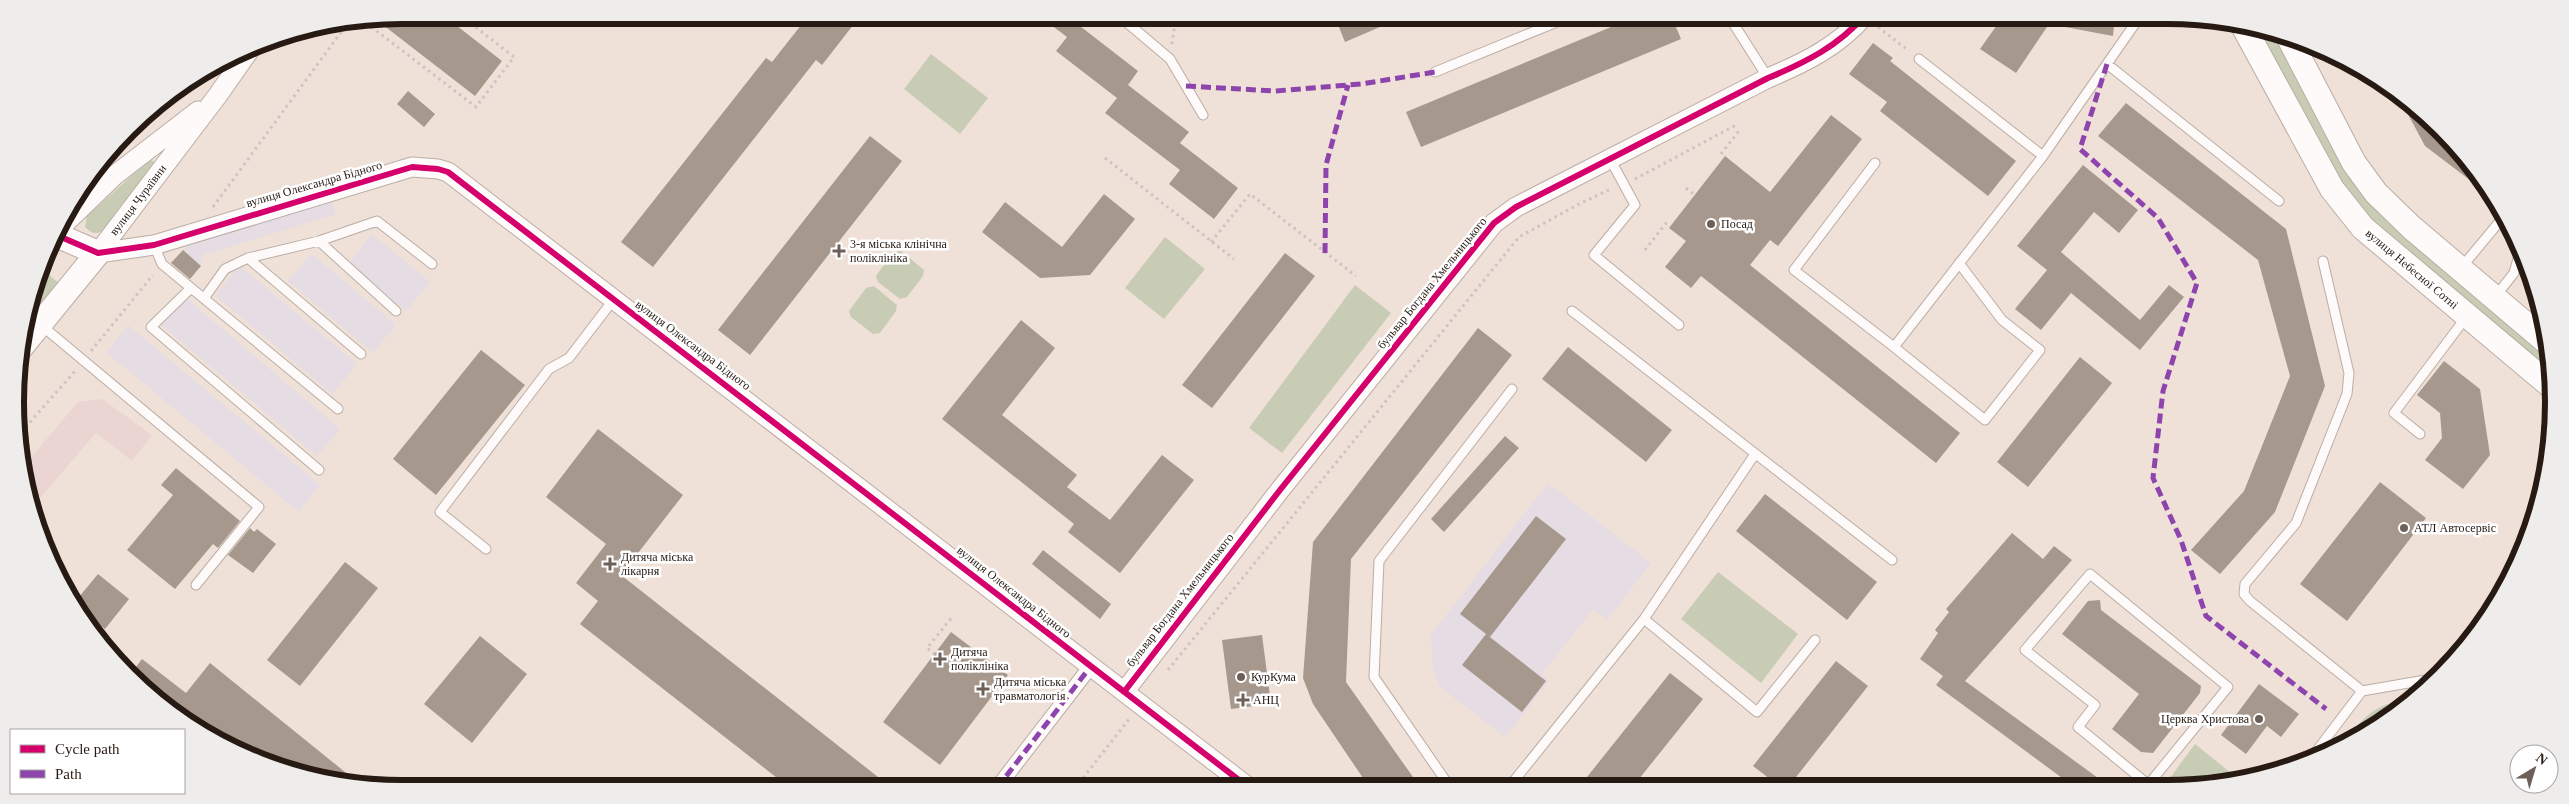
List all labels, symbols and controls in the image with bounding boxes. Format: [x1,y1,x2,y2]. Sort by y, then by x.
street label: вулиця Олександра Бідного [244,158,384,210]
street label: вулиця Чураївни [107,161,170,238]
street label: бульвар Богдана Хмельницького [1374,214,1490,352]
place label: Посад [1721,217,1753,231]
marker: Посад [1705,218,1717,230]
street label: вулиця Небесної Сотні [2363,226,2462,312]
place label: 3-я міська клінічна поліклініка [850,237,948,265]
marker: 3-я міська клінічна поліклініка [832,244,846,258]
street label: вулиця Олександра Бідного [633,297,753,393]
place label: АТЛ Автосервіс [2414,521,2496,535]
marker: АТЛ Автосервіс [2398,522,2410,534]
street label: бульвар Богдана Хмельницького [1124,531,1236,669]
street label: вулиця Олександра Бідного [954,543,1074,641]
place label: Дитяча міська лікарня [621,550,694,578]
marker: Дитяча міська лікарня [603,557,617,571]
place label: Дитяча поліклініка [951,645,1009,673]
marker: Дитяча поліклініка [933,652,947,666]
place label: КурКума [1251,670,1297,684]
marker: КурКума [1235,671,1247,683]
place label: Дитяча міська травматологія [994,675,1067,703]
marker: Дитяча міська травматологія [976,682,990,696]
place label: АНЦ [1253,693,1279,707]
marker: АНЦ [1237,694,1249,706]
place label: Церква Христова [2161,712,2250,726]
marker: Церква Христова [2253,713,2265,725]
legend [10,729,185,794]
text: Cycle path [55,741,120,757]
north arrow [2509,744,2559,794]
text: N [2533,750,2550,768]
text: Path [55,766,82,782]

